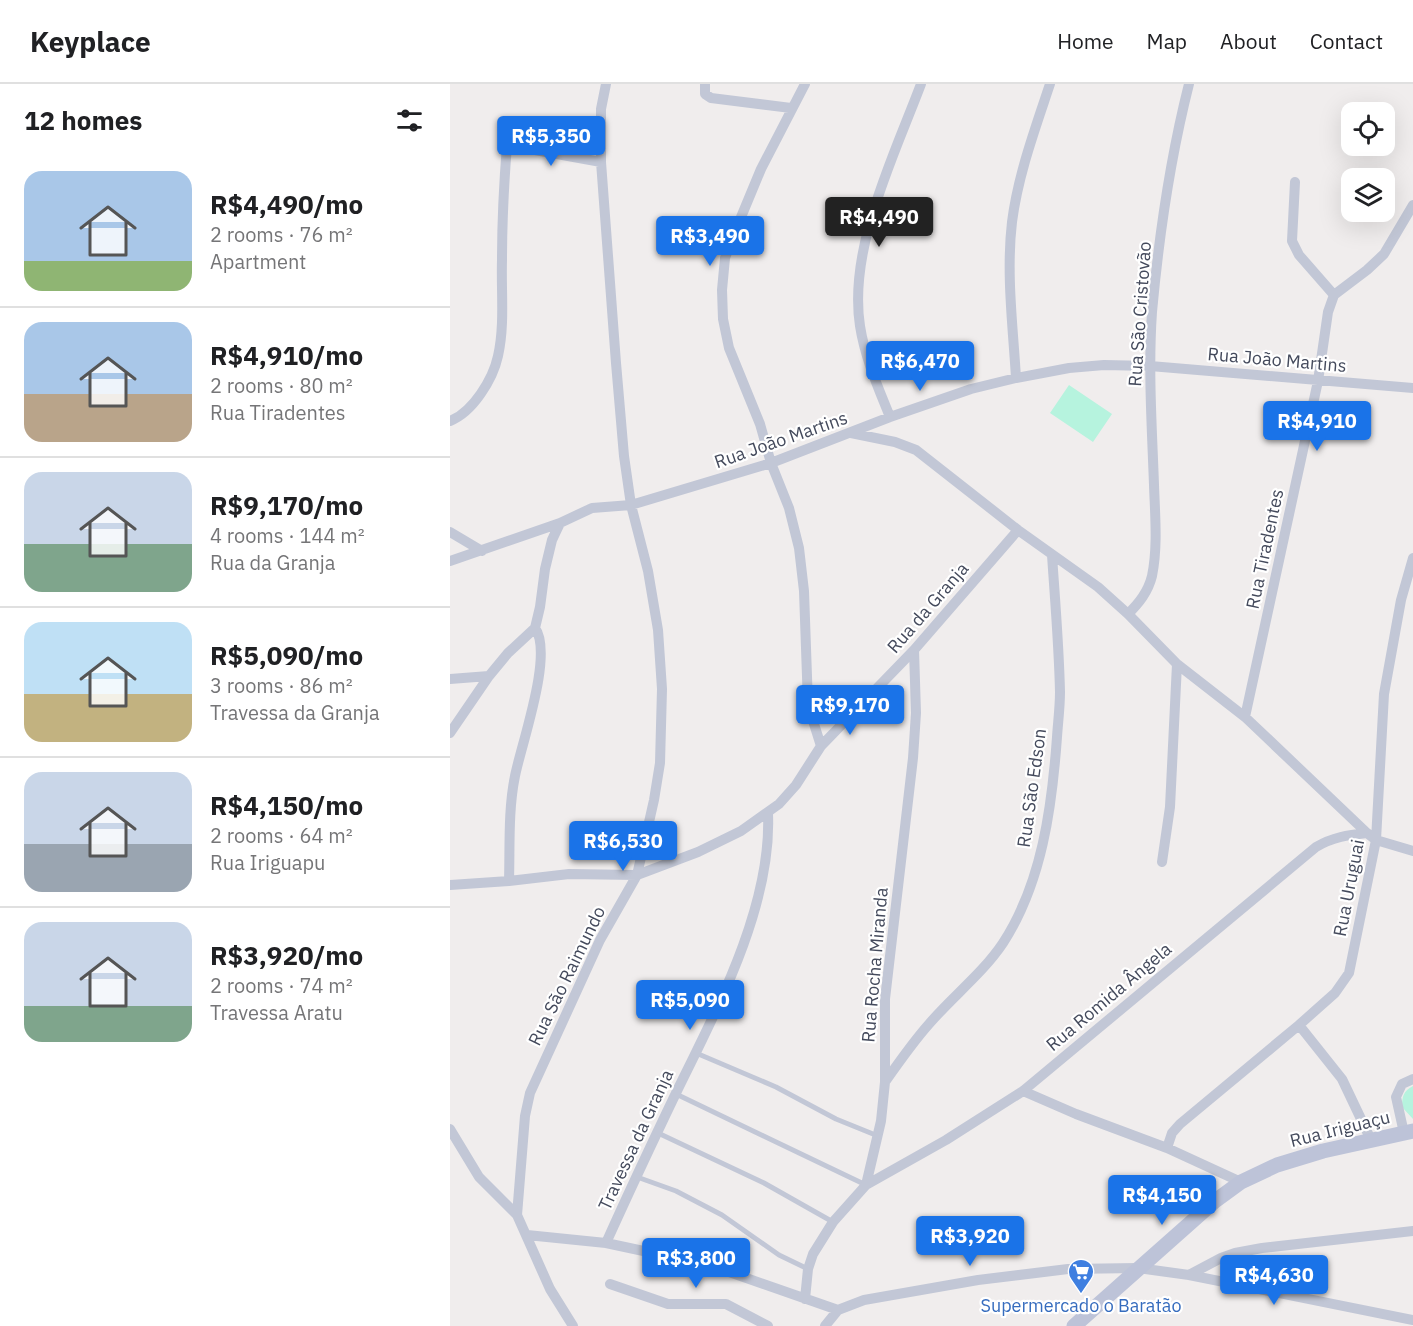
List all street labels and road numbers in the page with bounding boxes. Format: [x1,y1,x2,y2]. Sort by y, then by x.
street label: Rua São Cristovão [1123,241,1156,387]
street label: Rua João Martins [1207,342,1348,377]
street label: Rua João Martins [711,406,851,473]
street label: Rua Tiradentes [1241,487,1288,611]
street label: Rua da Granja [882,557,974,658]
street label: Rua São Edson [1012,727,1051,849]
street label: Rua Uruguai [1328,837,1369,938]
street label: Rua Rocha Miranda [856,886,893,1043]
street label: Rua São Raimundo [523,902,610,1049]
street label: Rua Romida Ângela [1041,937,1176,1056]
street label: Travessa da Granja [593,1065,678,1214]
street label: Rua Iriguaçu [1287,1105,1392,1152]

